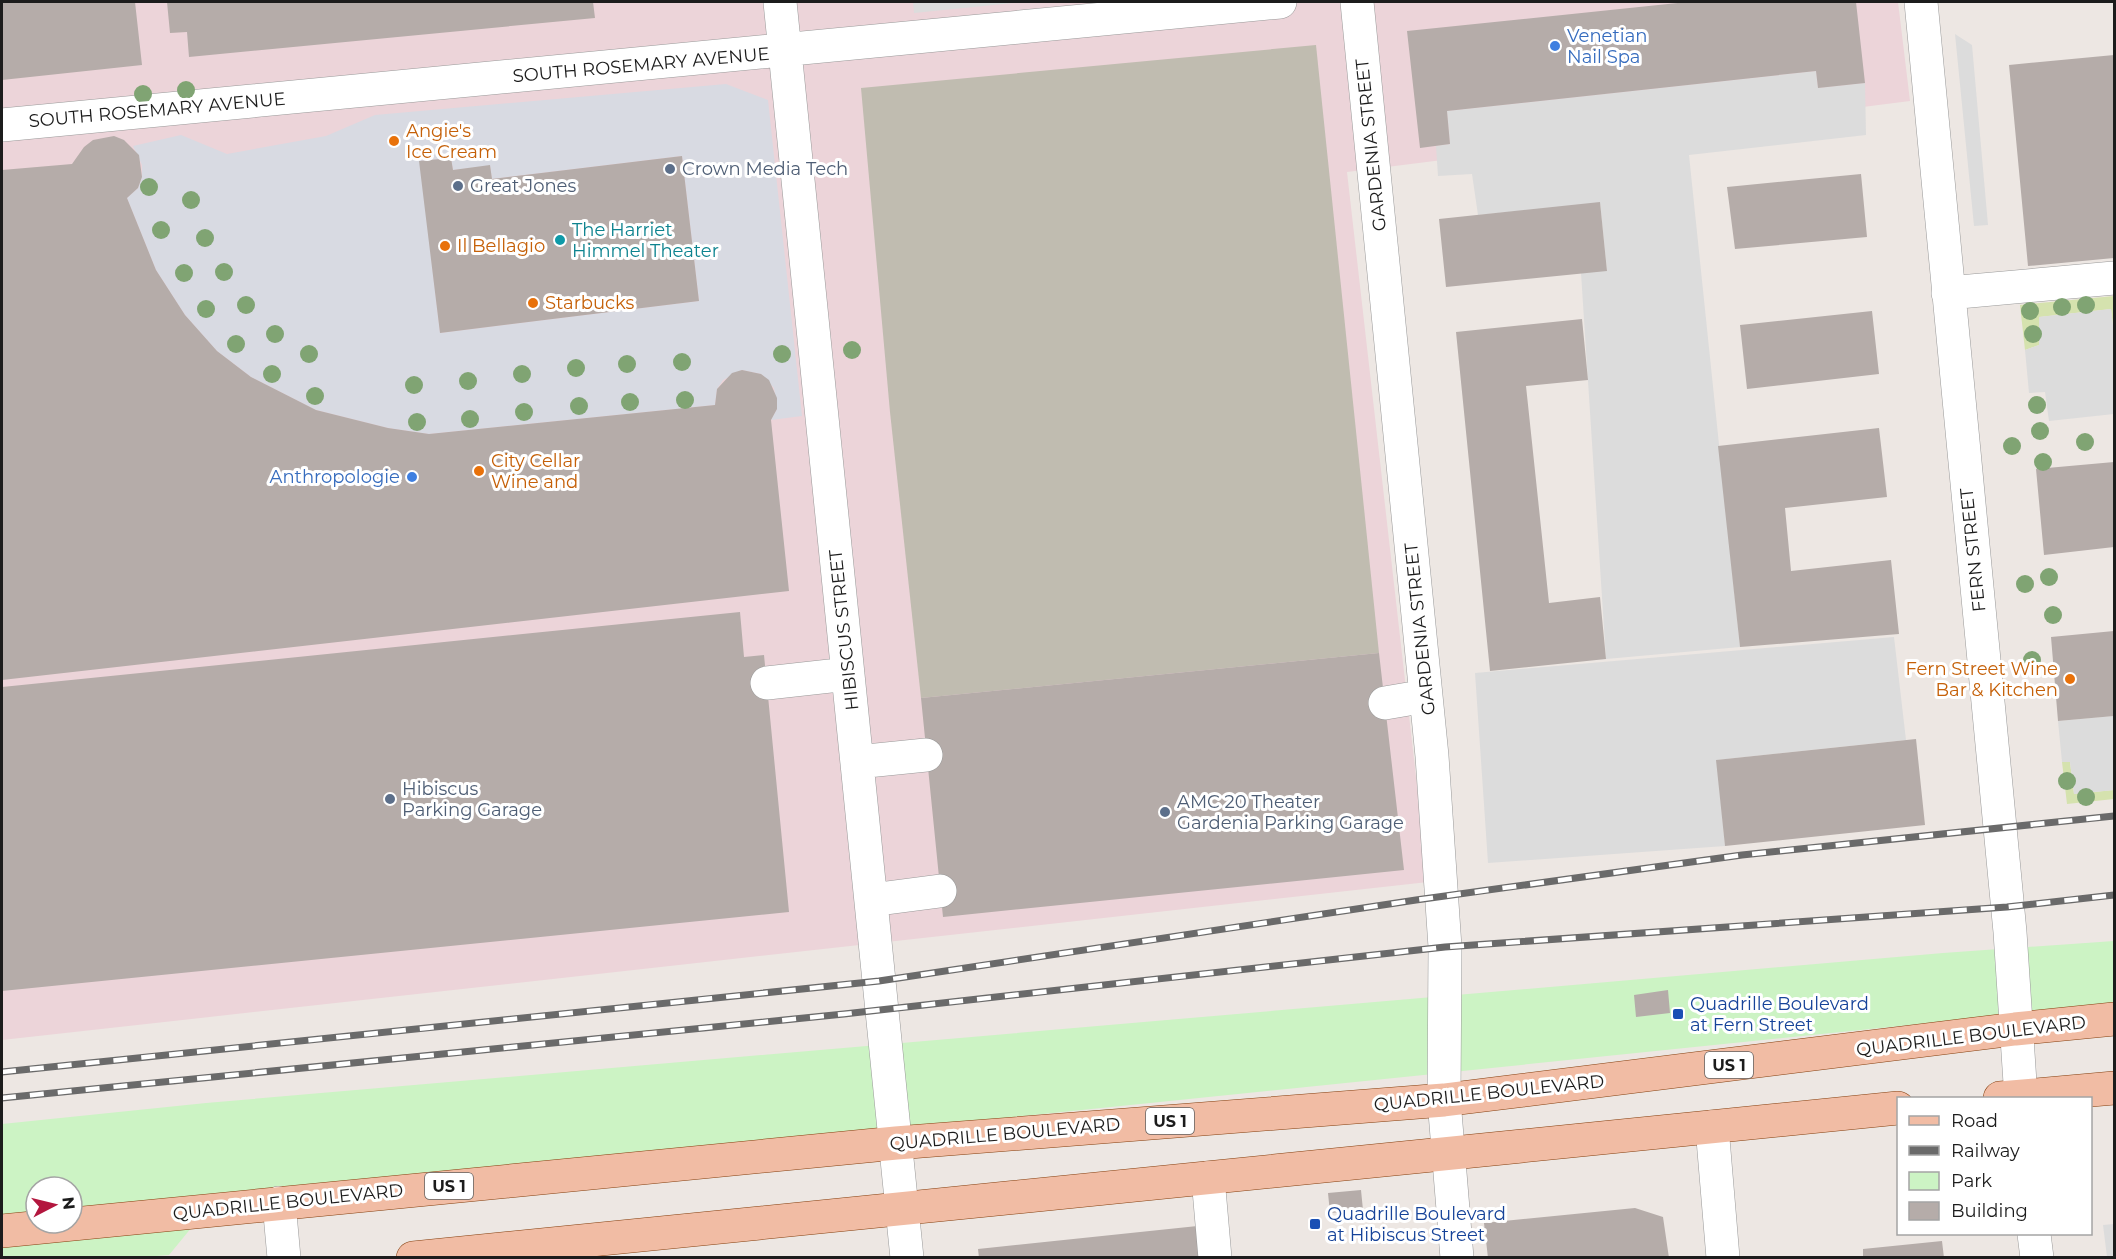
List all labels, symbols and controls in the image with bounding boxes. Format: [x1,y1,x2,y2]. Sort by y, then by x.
place label: Venetian Nail Spa [1567,25,1647,68]
marker: Venetian Nail Spa [1548,39,1562,53]
street label: SOUTH ROSEMARY AVENUE [512,43,770,87]
street label: GARDENIA STREET [1351,57,1391,232]
street label: SOUTH ROSEMARY AVENUE [28,88,286,132]
place label: Angie's Ice Cream [406,120,497,163]
marker: Angie's Ice Cream [387,134,401,148]
place label: Crown Media Tech [682,158,848,180]
marker: Crown Media Tech [663,162,677,176]
place label: Great Jones [470,175,576,197]
marker: Great Jones [451,179,465,193]
place label: The Harriet Himmel Theater [572,219,719,262]
marker: The Harriet Himmel Theater [553,233,567,247]
place label: Il Bellagio [457,235,545,257]
marker: Il Bellagio [438,239,452,253]
place label: Starbucks [545,292,634,314]
marker: Starbucks [526,296,540,310]
place label: City Cellar Wine and [491,450,580,493]
marker: City Cellar Wine and [472,464,486,478]
place label: Anthropologie [270,466,400,488]
marker: Anthropologie [405,470,419,484]
street label: FERN STREET [1955,486,1990,613]
street label: GARDENIA STREET [1400,541,1440,716]
street label: HIBISCUS STREET [825,548,863,712]
place label: Fern Street Wine Bar & Kitchen [1905,658,2058,701]
marker: Fern Street Wine Bar & Kitchen [2063,672,2077,686]
place label: Hibiscus Parking Garage [402,778,542,821]
place label: AMC 20 Theater Gardenia Parking Garage [1177,791,1404,834]
marker: Hibiscus Parking Garage [383,792,397,806]
marker: AMC 20 Theater Gardenia Parking Garage [1158,805,1172,819]
place label: Quadrille Boulevard at Fern Street [1690,993,1869,1036]
marker: Quadrille Boulevard at Fern Street [1671,1007,1685,1021]
street label: QUADRILLE BOULEVARD [1855,1011,2087,1061]
road number: US 1 [1705,1052,1753,1078]
street label: QUADRILLE BOULEVARD [1373,1070,1605,1116]
legend [1897,1097,2092,1235]
road number: US 1 [1146,1108,1194,1134]
text: Road [1951,1110,1998,1132]
street label: QUADRILLE BOULEVARD [889,1113,1121,1155]
text: Railway [1951,1140,2020,1162]
text: Park [1951,1170,1992,1192]
road number: US 1 [425,1173,473,1199]
north arrow [24,1175,84,1235]
street label: QUADRILLE BOULEVARD [172,1179,404,1225]
text: N [58,1196,79,1211]
text: Building [1951,1200,2028,1222]
place label: Quadrille Boulevard at Hibiscus Street [1327,1203,1506,1246]
marker: Quadrille Boulevard at Hibiscus Street [1308,1217,1322,1231]

